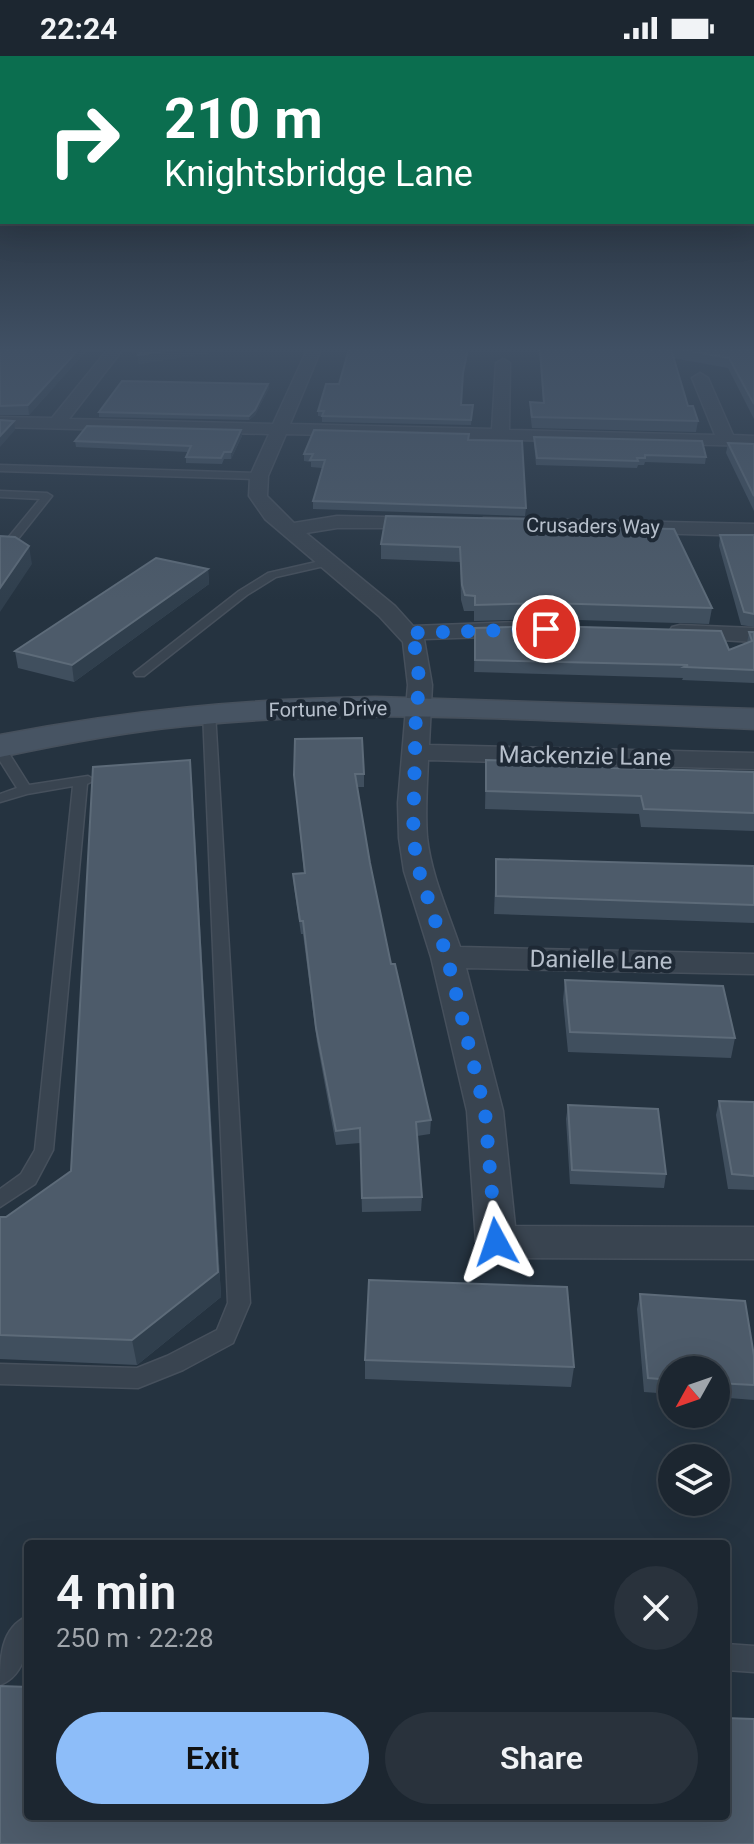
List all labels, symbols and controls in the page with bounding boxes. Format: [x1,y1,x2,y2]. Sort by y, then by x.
text: 22:24 [40,11,117,46]
text: 210 m [164,86,323,152]
icon: right [32,88,136,192]
text: Knightsbridge Lane [164,153,473,195]
street label: Crusaders Way [526,513,661,539]
pin [512,595,580,663]
icon: arrive [524,607,568,651]
street label: Fortune Drive [268,696,388,722]
street label: Mackenzie Lane [498,740,672,772]
street label: Danielle Lane [529,945,673,975]
position arrow [454,1200,538,1284]
north arrow [658,1356,730,1428]
map controls [658,1356,730,1516]
button: layers [658,1444,730,1516]
text: 4 min [56,1564,176,1621]
button: close [614,1566,698,1650]
text: 250 m · 22:28 [56,1623,214,1653]
button: Exit [56,1712,369,1804]
button: Share [385,1712,698,1804]

